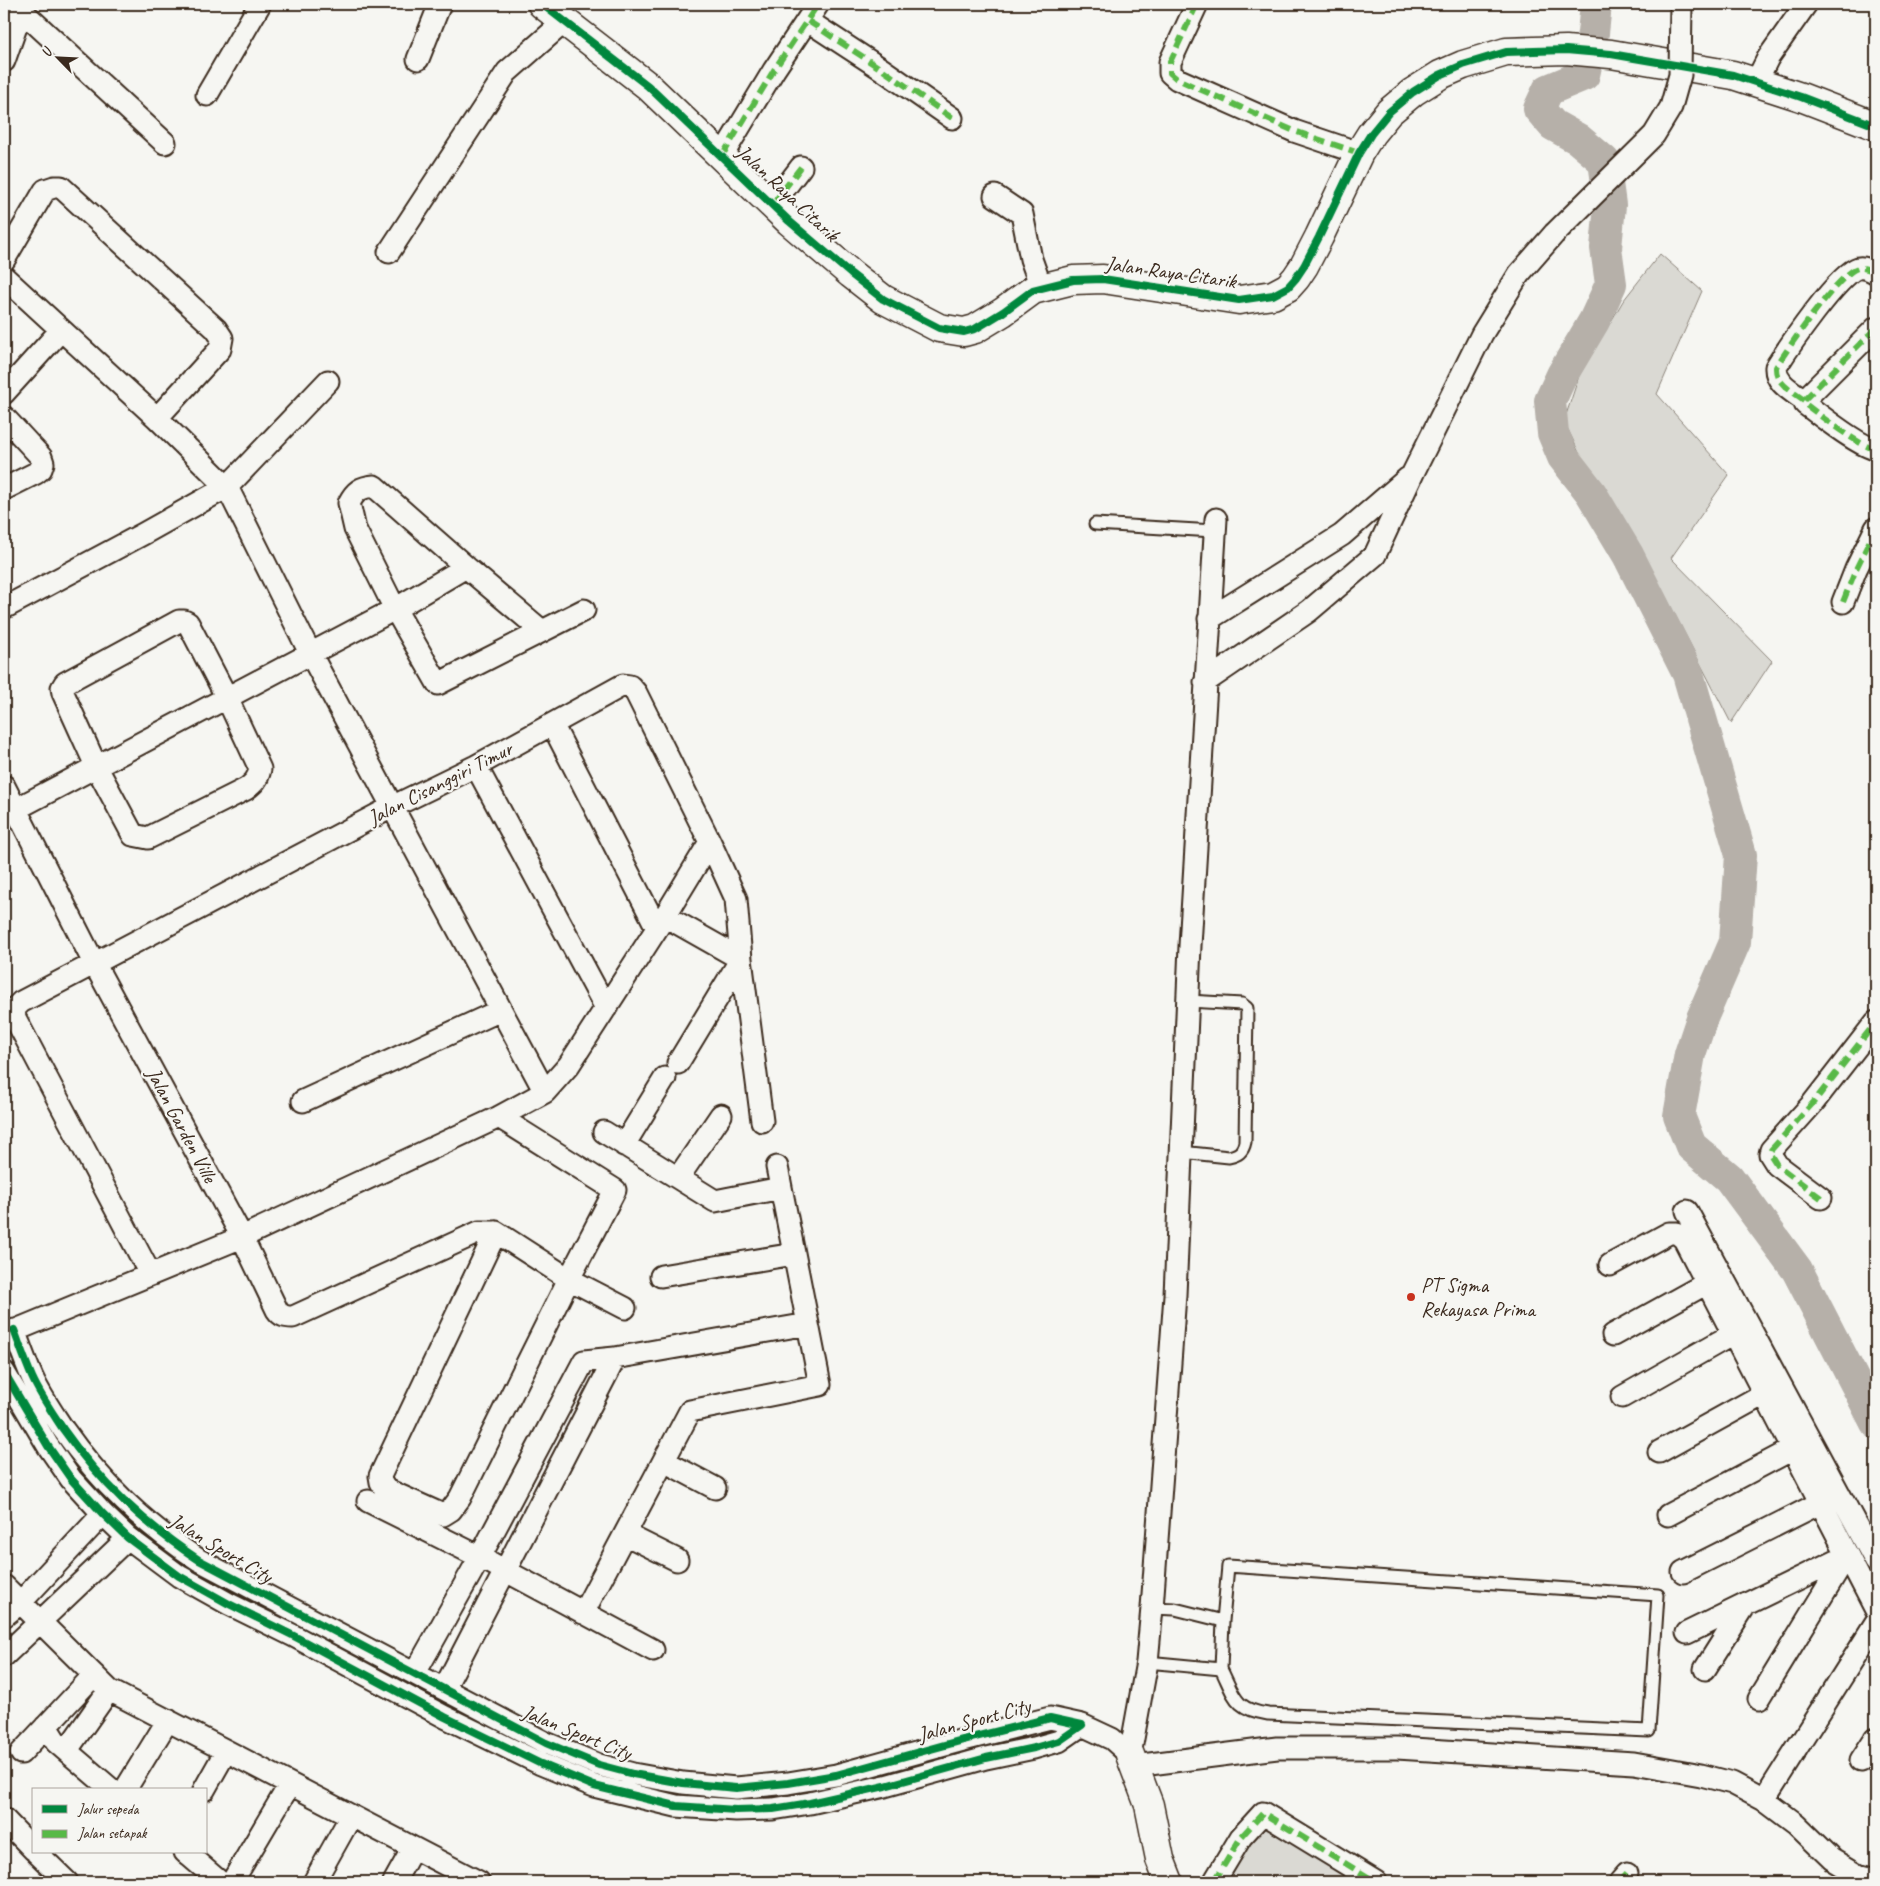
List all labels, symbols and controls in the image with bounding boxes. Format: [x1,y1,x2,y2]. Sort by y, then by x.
north arrow [32,32,82,82]
text: U [37,43,57,59]
street label: Jalan Raya Citarik [730,138,846,248]
street label: Jalan Raya Citarik [1103,250,1239,294]
street label: Jalan Cisanggiri Timur [362,735,518,831]
street label: Jalan Garden Ville [140,1062,224,1188]
place label: PT Sigma Rekayasa Prima [1421,1272,1537,1322]
marker: PT Sigma Rekayasa Prima [1405,1291,1417,1303]
street label: Jalan Sport City [164,1507,279,1590]
street label: Jalan Sport City [914,1692,1035,1748]
street label: Jalan Sport City [518,1698,637,1766]
legend [32,1788,208,1854]
text: Jalur sepeda [77,1800,140,1819]
text: Jalan setapak [77,1824,148,1843]

